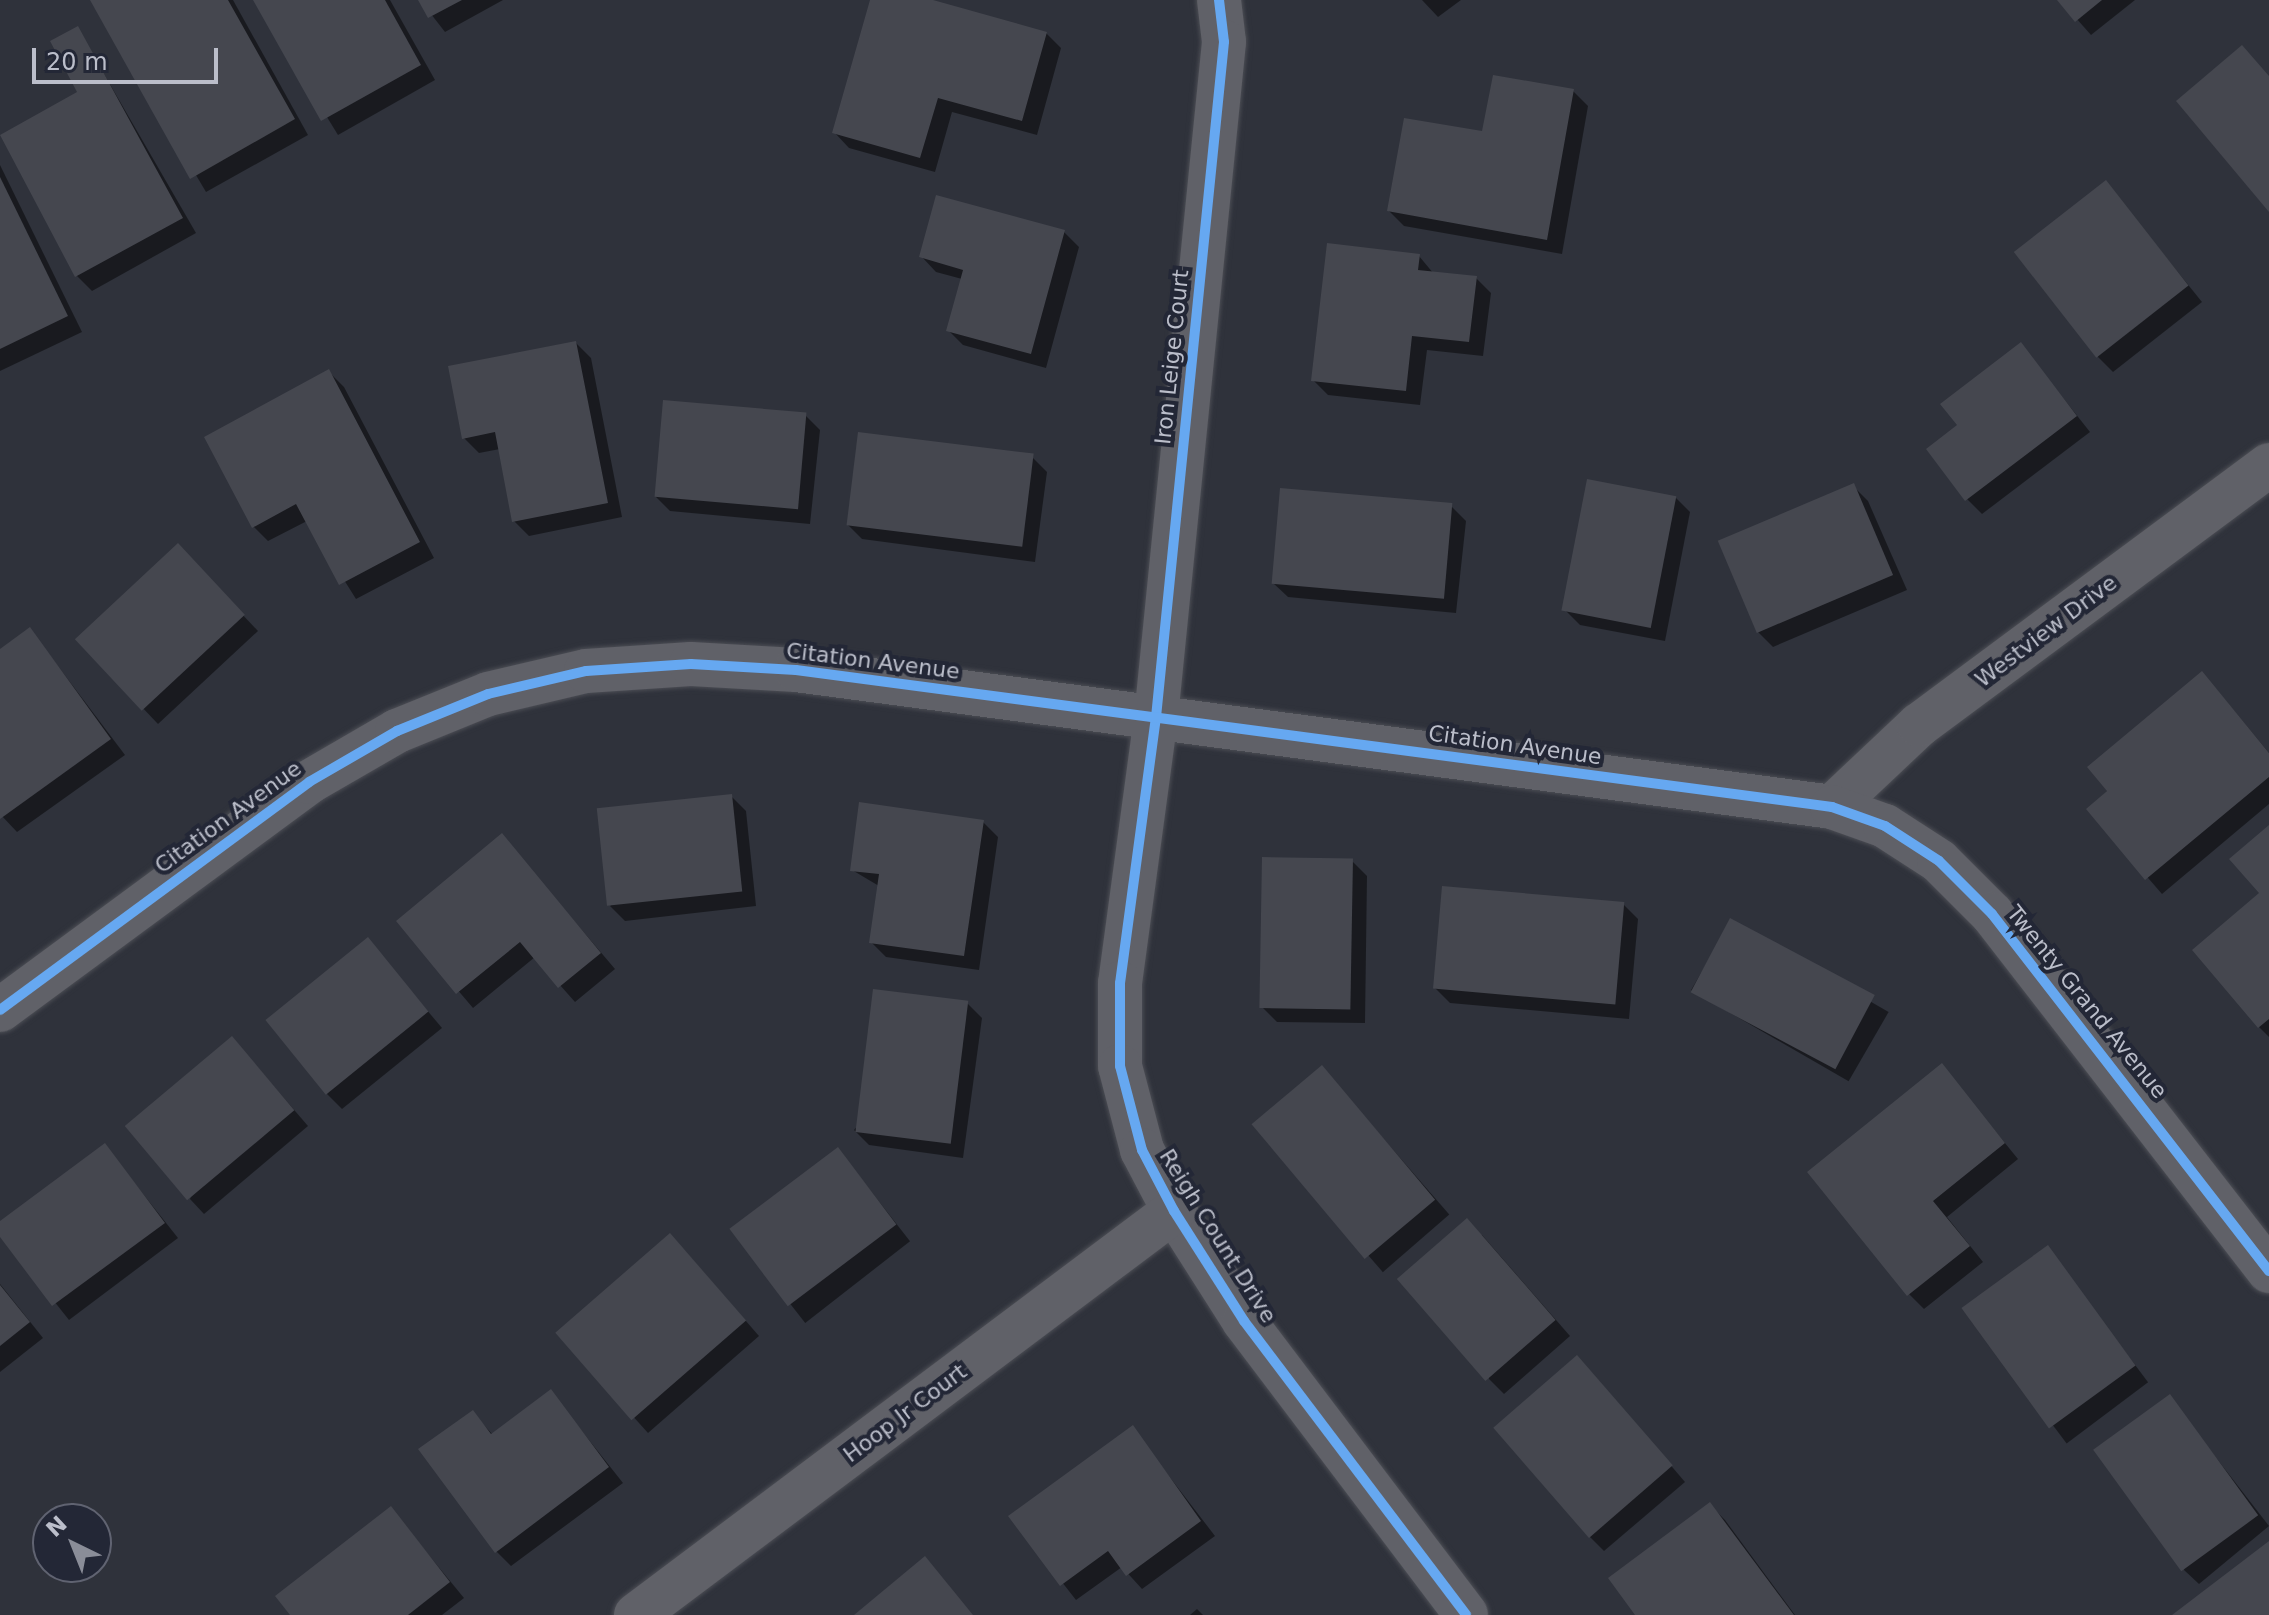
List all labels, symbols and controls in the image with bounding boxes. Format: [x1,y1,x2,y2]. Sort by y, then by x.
scale bar [36,32,222,82]
text: 20 m [46,48,108,76]
street label: Iron Leige Court [1150,268,1194,446]
street label: Westview Drive [1970,569,2122,693]
street label: Citation Avenue [785,637,961,685]
street label: Citation Avenue [1427,720,1603,770]
street label: Citation Avenue [150,755,306,879]
street label: Twenty Grand Avenue [2001,900,2173,1104]
street label: Reigh Count Drive [1154,1144,1282,1328]
street label: Hoop Jr Court [838,1358,972,1468]
north arrow [32,1503,112,1583]
text: N [41,1511,72,1542]

